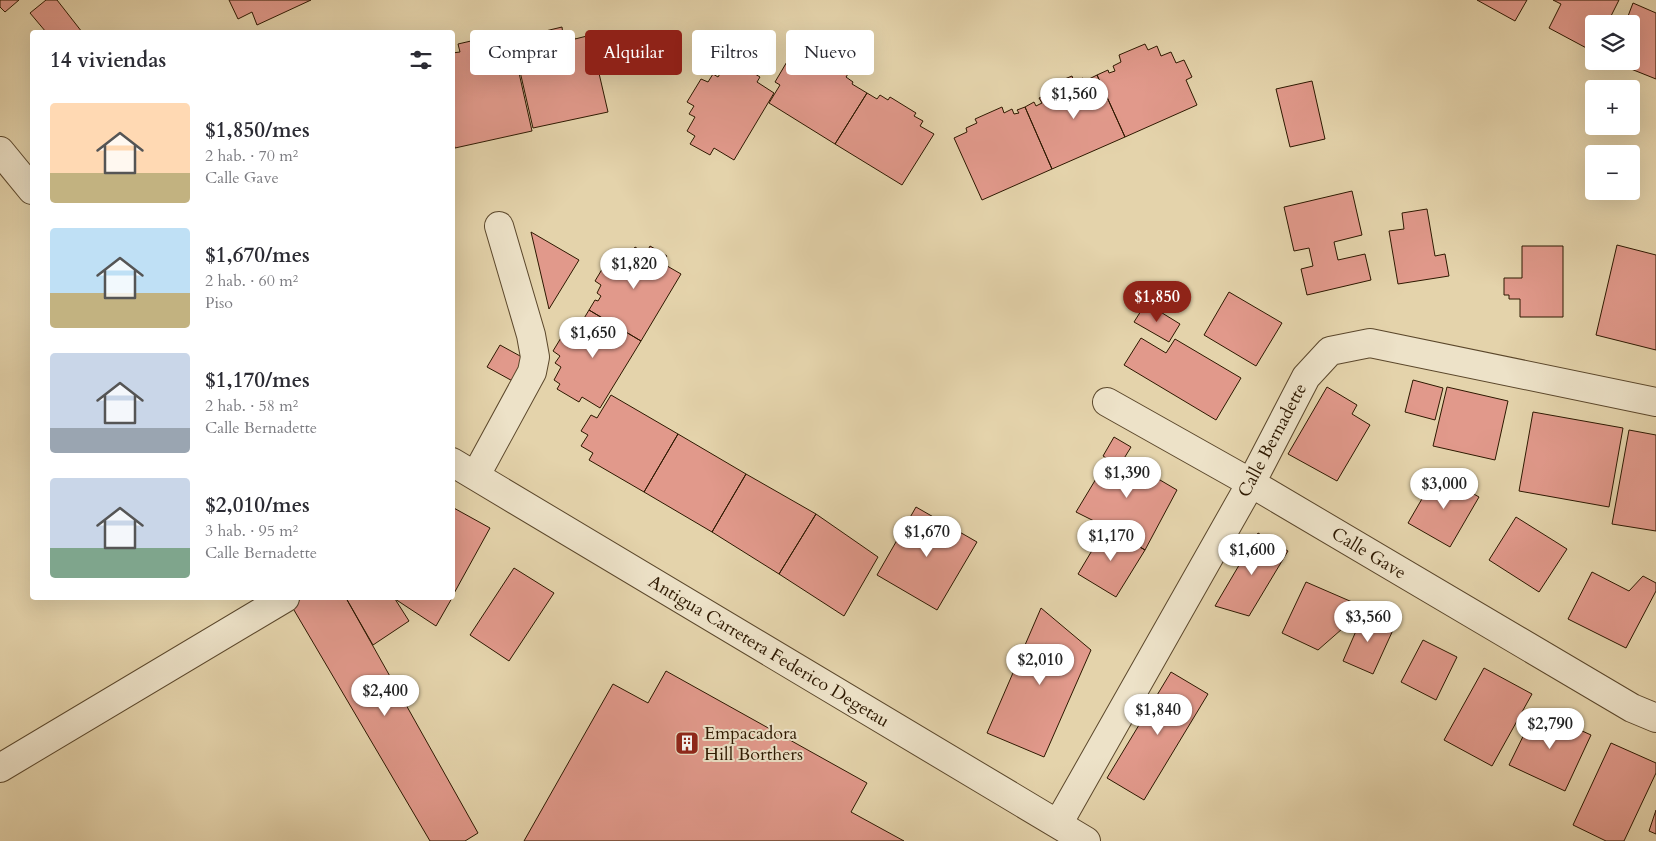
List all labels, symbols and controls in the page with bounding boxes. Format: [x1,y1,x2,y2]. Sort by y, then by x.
map controls [1585,15,1640,200]
button: layers [1585,15,1640,70]
chip: Comprar [470,30,575,75]
chip: Alquilar [585,30,682,75]
chip: Filtros [692,30,776,75]
chip: Nuevo [786,30,874,75]
text: 14 viviendas [50,46,166,75]
icon: filters [407,46,435,74]
pin: $1,560 [1033,78,1115,120]
button: + [1585,80,1640,135]
text: $1,560 [1051,83,1097,105]
text: $1,850/mes [205,116,310,145]
icon: home [90,123,150,183]
text: 2 hab. · 70 m² [205,145,298,167]
button: − [1585,145,1640,200]
text: Calle Gave [205,167,279,189]
text: $1,670/mes [205,241,310,270]
icon: home [90,248,150,308]
pin: $1,820 [593,248,675,290]
text: $1,820 [611,253,657,275]
text: 2 hab. · 60 m² [205,270,298,292]
pin: $1,850 [1116,280,1198,323]
text: $1,850 [1134,286,1180,308]
text: Piso [205,292,233,314]
pin: $1,650 [552,316,634,359]
text: $1,650 [570,322,616,344]
text: $1,170/mes [205,366,310,395]
icon: home [90,373,150,433]
street label: Calle Bernadette [1232,379,1313,502]
text: 2 hab. · 58 m² [205,395,298,417]
text: Calle Bernadette [205,417,317,439]
pin: $1,390 [1086,456,1168,499]
text: $1,390 [1104,462,1150,484]
pin: $3,000 [1403,468,1485,510]
text: $3,000 [1421,473,1467,495]
text: $2,010/mes [205,491,310,520]
icon: home [90,498,150,558]
pin: $1,670 [886,516,968,558]
text: 3 hab. · 95 m² [205,520,298,542]
pin: $1,170 [1070,520,1152,562]
text: $1,670 [904,521,950,543]
street label: Calle Gave [1327,521,1411,586]
text: $1,170 [1088,525,1134,547]
pin: $1,600 [1211,534,1293,576]
text: $1,600 [1229,539,1275,561]
text: Calle Bernadette [205,542,317,564]
street label: Antigua Carretera Federico Degetau [643,569,894,734]
pin: $3,560 [1327,600,1409,643]
text: $3,560 [1345,606,1391,628]
pin: $2,010 [999,644,1081,686]
text: $2,010 [1017,649,1063,671]
pin: $2,400 [344,674,426,717]
text: $2,400 [362,680,408,702]
pin: $1,840 [1117,694,1199,736]
text: $1,840 [1135,699,1181,721]
pin: $2,790 [1509,708,1591,750]
text: $2,790 [1527,713,1573,735]
place label: Empacadora Hill Borthers [704,721,803,767]
building icon: Empacadora Hill Borthers [674,730,700,756]

